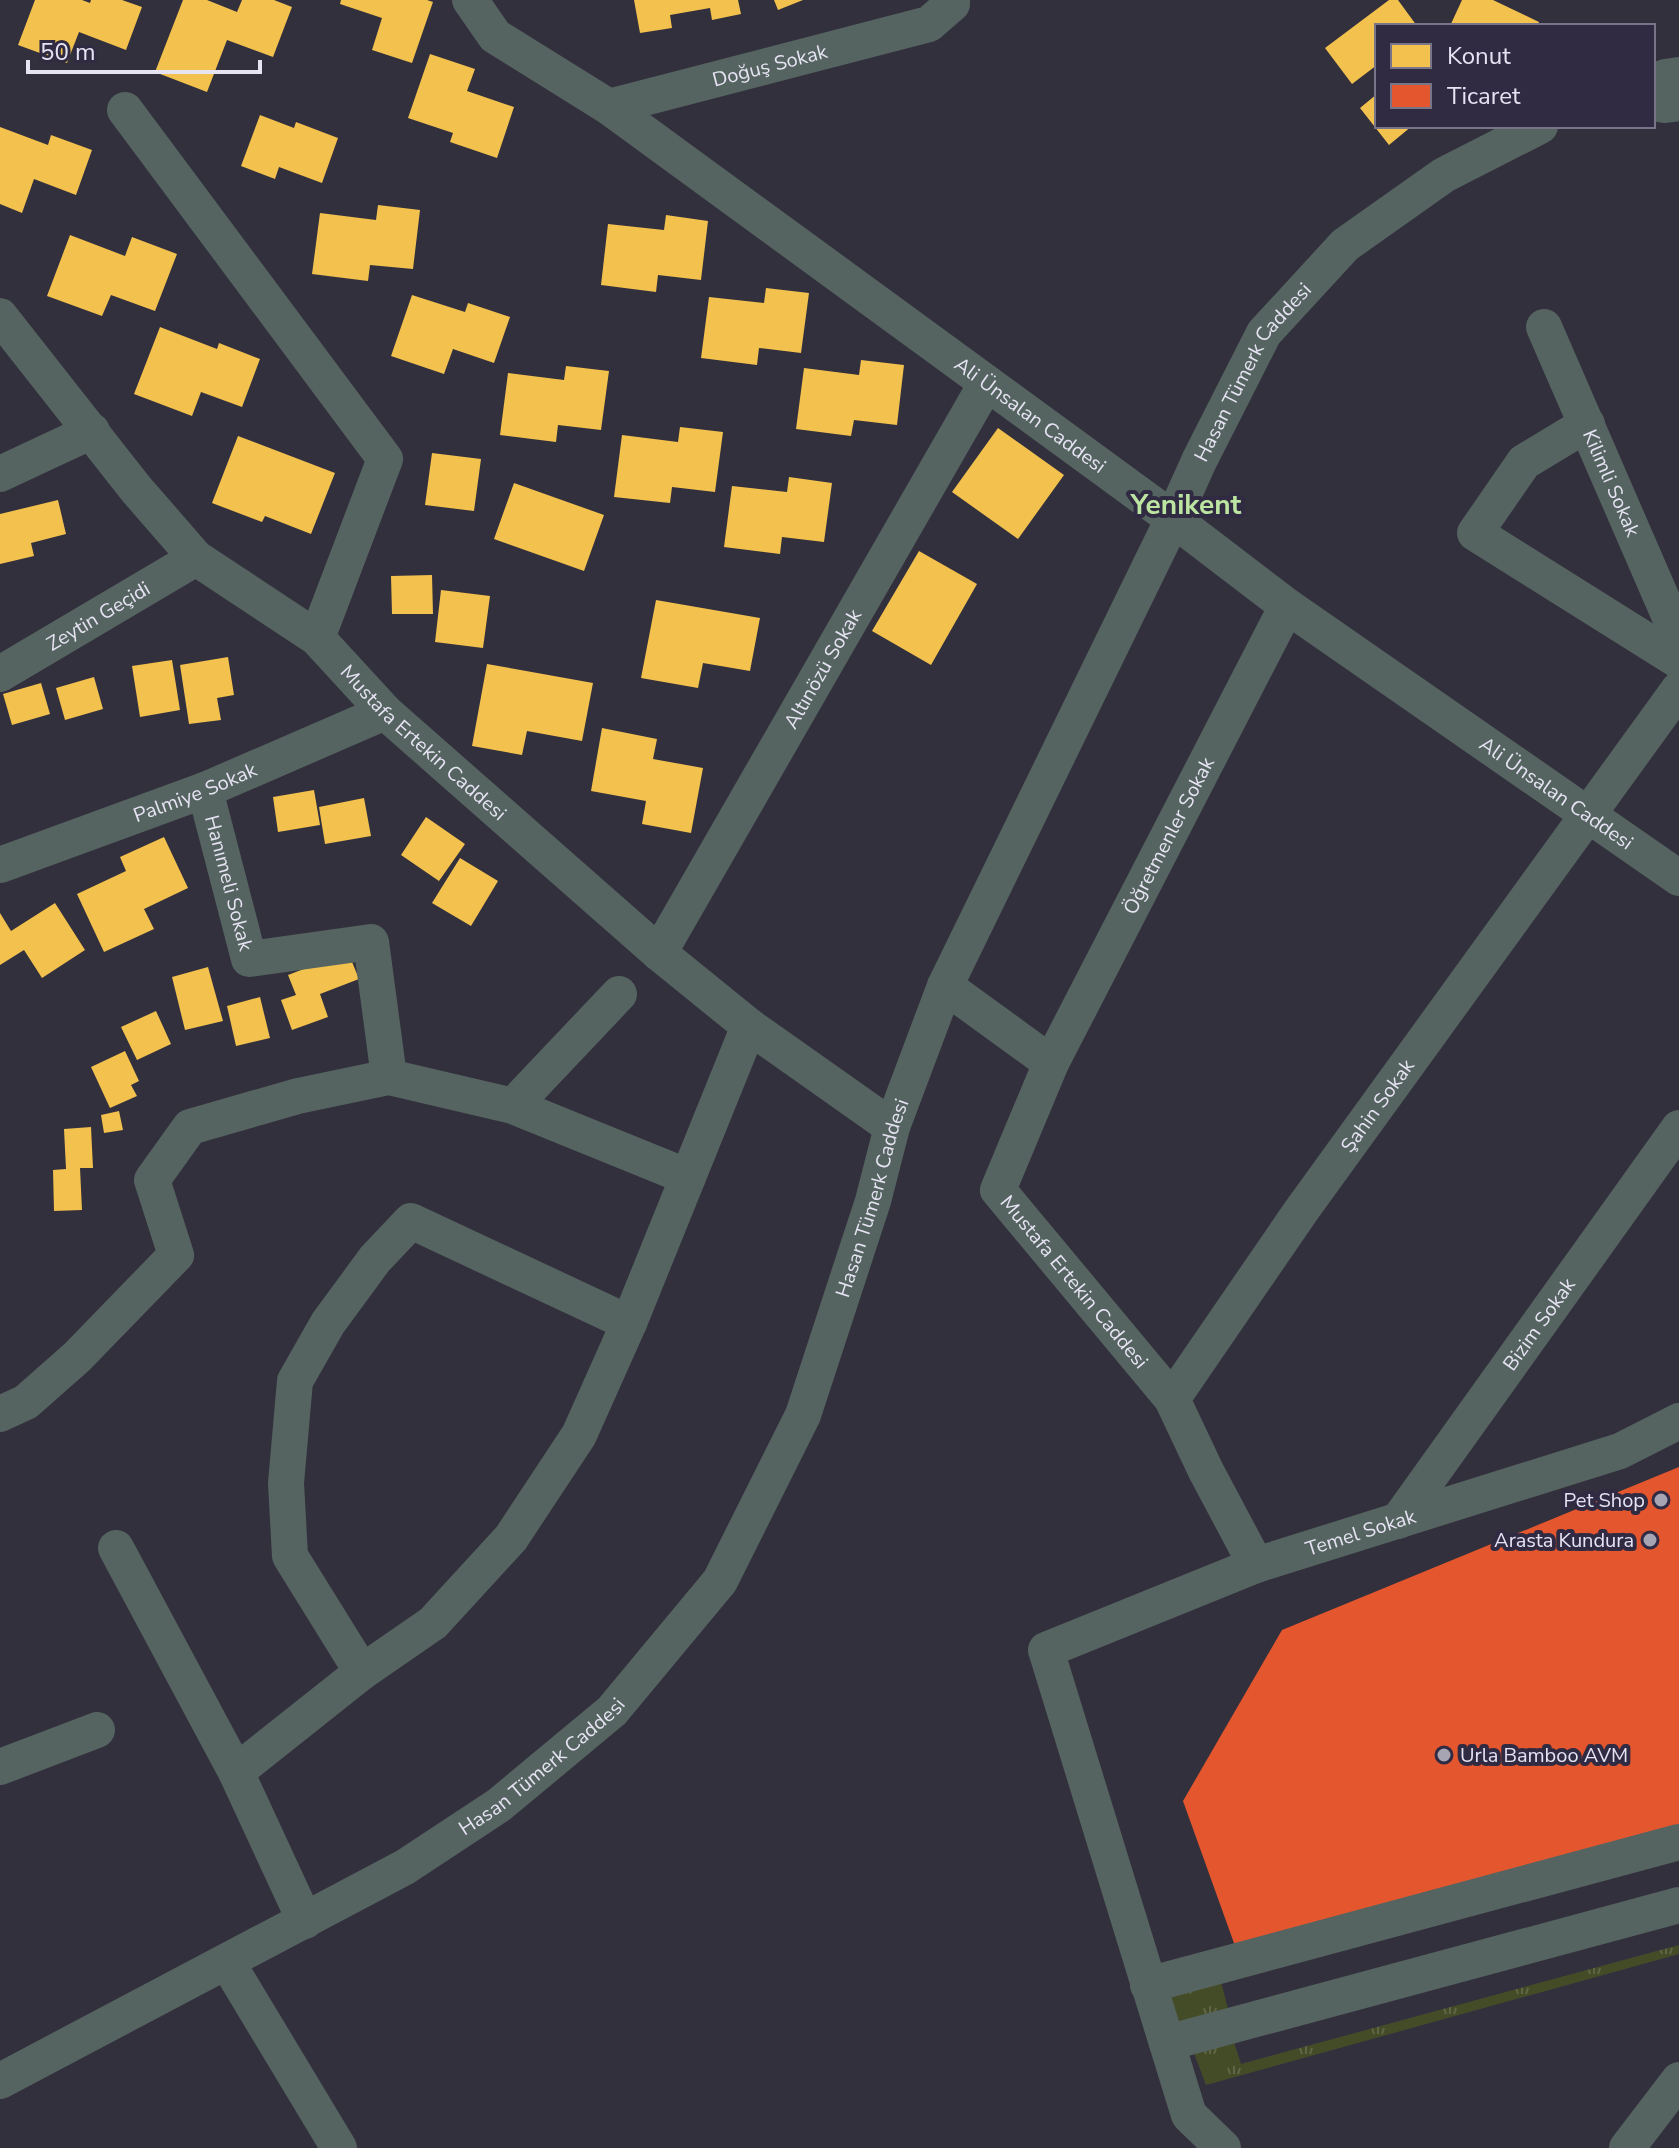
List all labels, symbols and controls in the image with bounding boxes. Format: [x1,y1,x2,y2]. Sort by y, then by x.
scale bar [28,24,260,74]
legend [1375,24,1655,128]
text: 50 m [40,36,96,68]
street label: Doğuş Sokak [709,37,831,93]
text: Konut [1447,40,1511,72]
text: Ticaret [1447,80,1521,112]
street label: Hasan Tümerk Caddesi [1187,277,1317,466]
street label: Ali Ünsalan Caddesi [949,350,1112,479]
street label: Kilimli Sokak [1577,425,1647,542]
district label: Yenikent [1130,486,1242,524]
street label: Zeytin Geçidi [41,575,155,657]
street label: Altınözü Sokak [777,603,868,733]
street label: Mustafa Ertekin Caddesi [334,659,512,826]
street label: Ali Ünsalan Caddesi [1474,730,1639,856]
street label: Öğretmenler Sokak [1117,751,1221,919]
street label: Palmiye Sokak [129,755,262,829]
street label: Hanımeli Sokak [199,812,260,955]
street label: Şahin Sokak [1334,1053,1421,1158]
street label: Hasan Tümerk Caddesi [829,1095,915,1301]
street label: Mustafa Ertekin Caddesi [994,1189,1154,1374]
street label: Bizim Sokak [1496,1271,1582,1376]
place label: Pet Shop [1564,1487,1645,1514]
marker: Pet Shop [1652,1491,1670,1509]
street label: Temel Sokak [1302,1502,1420,1562]
place label: Arasta Kundura [1494,1527,1634,1554]
marker: Arasta Kundura [1641,1531,1659,1549]
street label: Hasan Tümerk Caddesi [453,1692,631,1842]
place label: Urla Bamboo AVM [1460,1742,1628,1769]
marker: Urla Bamboo AVM [1435,1746,1453,1764]

